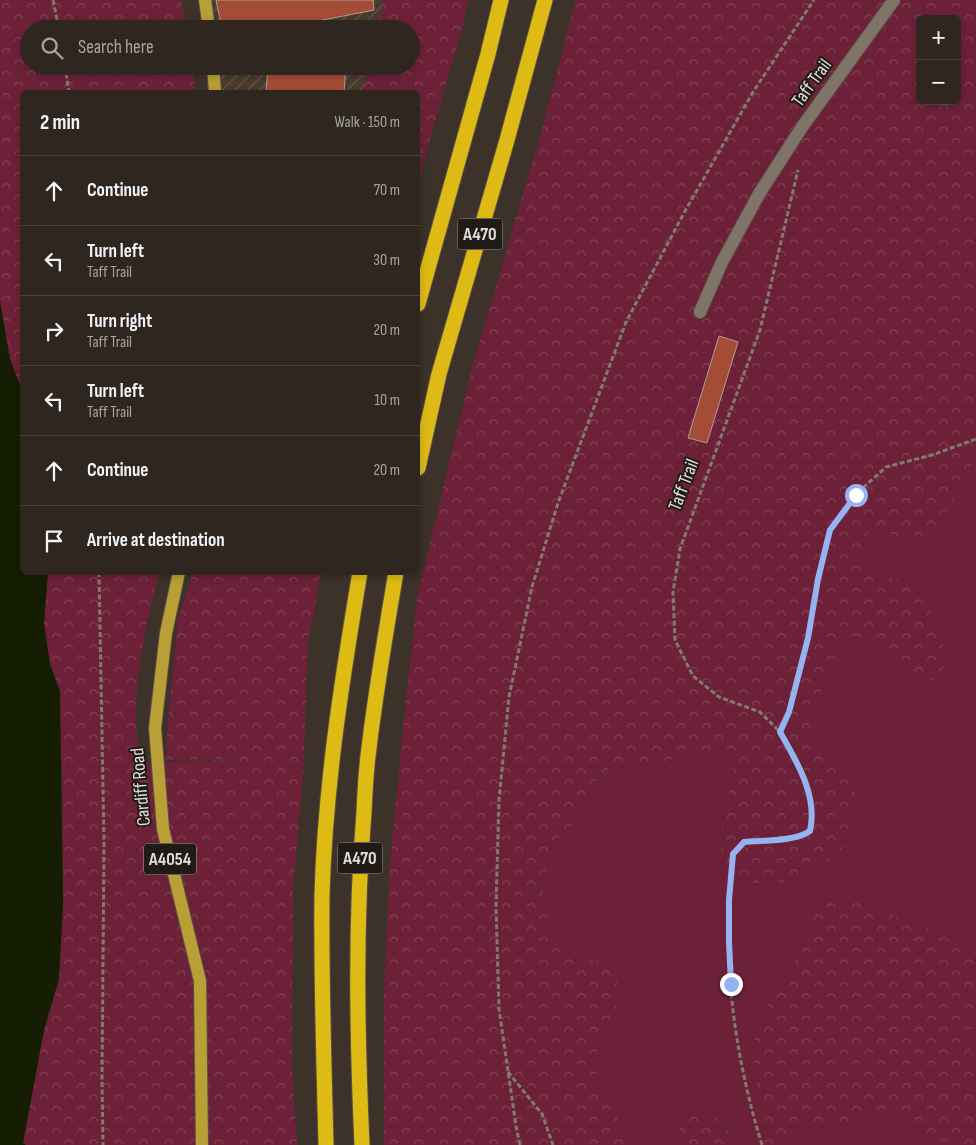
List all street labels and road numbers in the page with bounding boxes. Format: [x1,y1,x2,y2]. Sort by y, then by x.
street label: Taff Trail [787,55,837,111]
road number: A470 [458,218,502,250]
street label: Taff Trail [664,456,704,514]
street label: Cardiff Road [126,747,156,827]
road number: A470 [338,842,382,874]
road number: A4054 [144,844,196,874]

